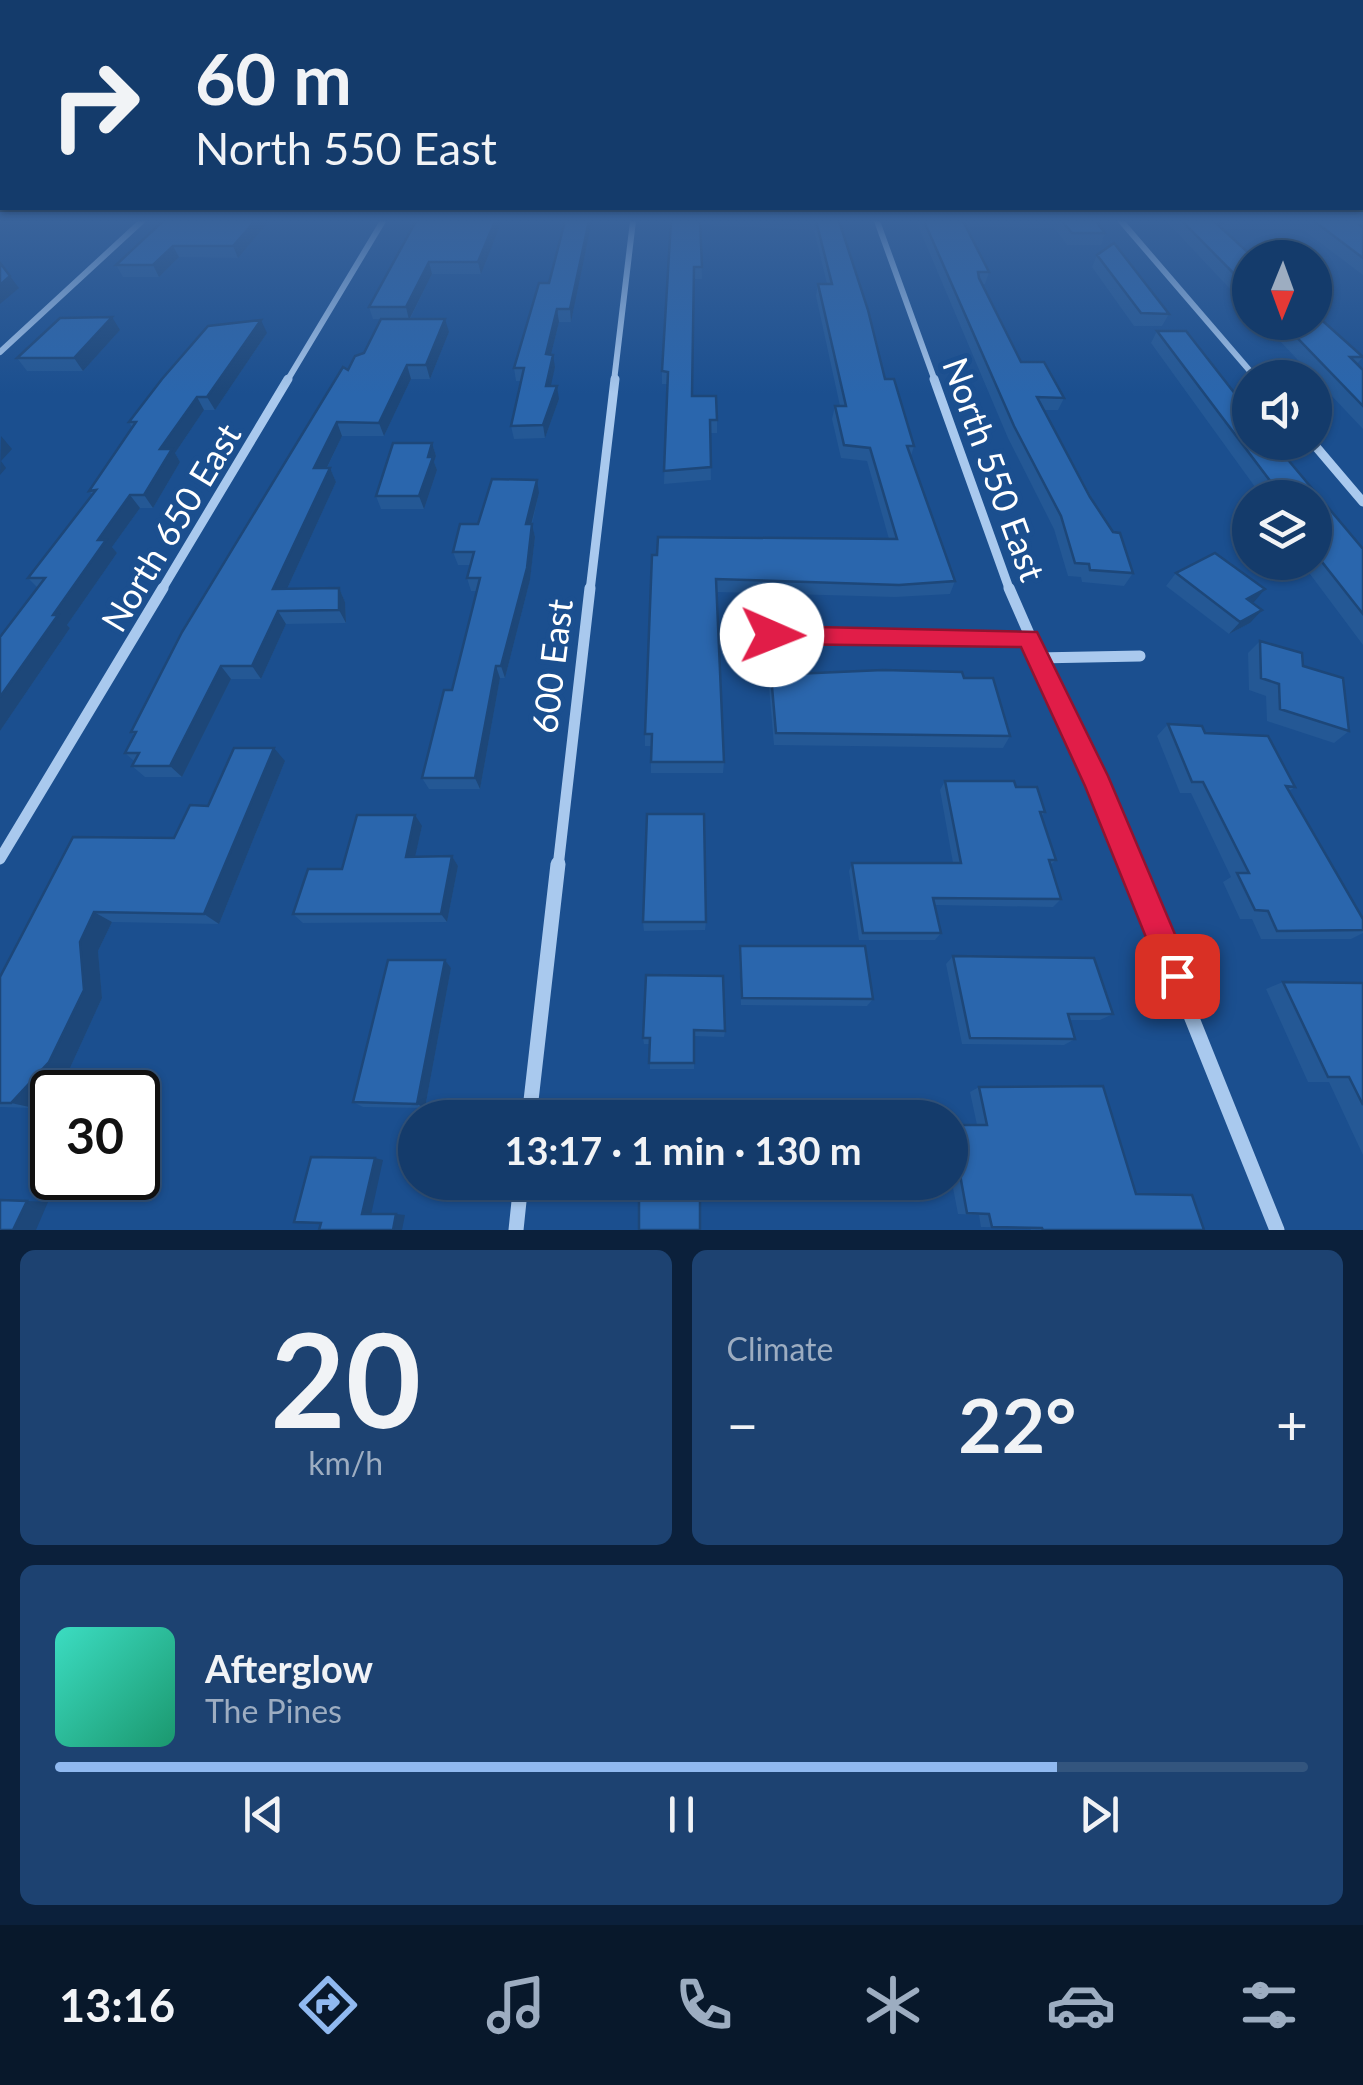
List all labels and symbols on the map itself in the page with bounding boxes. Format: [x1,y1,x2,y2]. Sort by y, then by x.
north arrow [1232,240,1332,340]
street label: North 550 East [935,352,1055,587]
street label: North 650 East [92,415,249,638]
position arrow [720,583,824,687]
street label: 600 East [522,596,580,736]
pin [1135,934,1220,1019]
speed limit sign: 30 [30,1070,160,1200]

